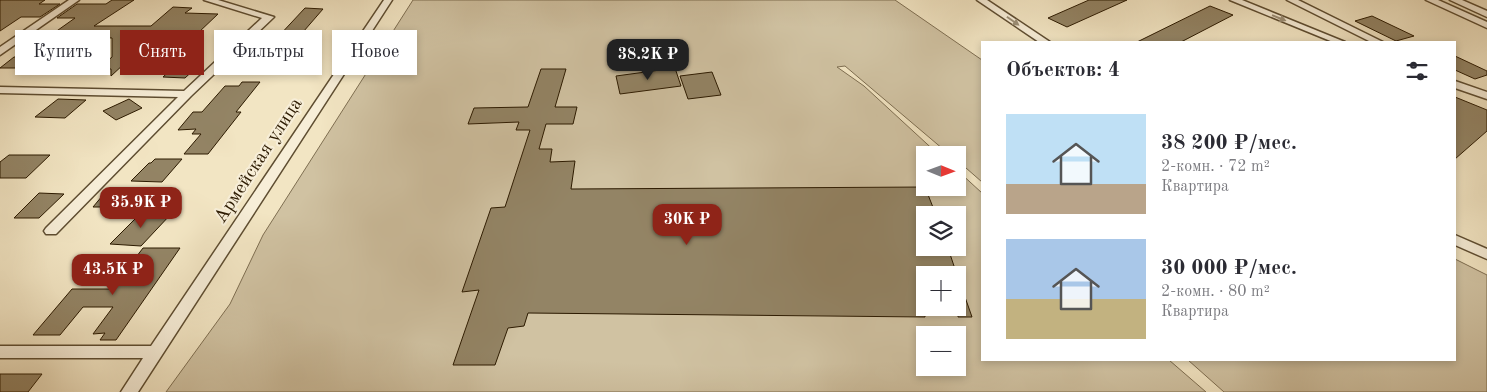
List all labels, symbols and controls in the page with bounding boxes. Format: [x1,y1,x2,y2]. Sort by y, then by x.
one-way arrow [1272,14,1287,22]
one-way arrow [1007,16,1020,26]
chip: Купить [15,30,110,75]
chip: Снять [120,30,204,75]
chip: Фильтры [214,30,322,75]
chip: Новое [332,30,417,75]
pin: 38.2K ₽ [602,38,694,81]
text: 38.2K ₽ [618,47,678,63]
icon: filters [1403,57,1431,85]
text: Объектов: 4 [1006,60,1120,81]
street label: Армейская улица [211,94,307,227]
text: 38 200 ₽/мес. [1161,133,1297,154]
icon: home [1046,134,1106,194]
north arrow [916,146,966,196]
map controls [916,146,966,376]
text: 2-комн. · 72 m² [1161,159,1270,175]
text: Квартира [1161,179,1229,195]
pin: 35.9K ₽ [95,186,187,229]
text: 35.9K ₽ [111,195,171,211]
pin: 30K ₽ [652,204,722,246]
button: layers [916,206,966,256]
text: 30K ₽ [664,212,710,228]
pin: 43.5K ₽ [67,254,159,296]
text: 30 000 ₽/мес. [1161,258,1297,279]
icon: home [1046,259,1106,319]
text: 43.5K ₽ [83,262,143,278]
button: + [916,266,966,316]
text: 2-комн. · 80 m² [1161,284,1270,300]
text: Квартира [1161,304,1229,320]
button: − [916,326,966,376]

